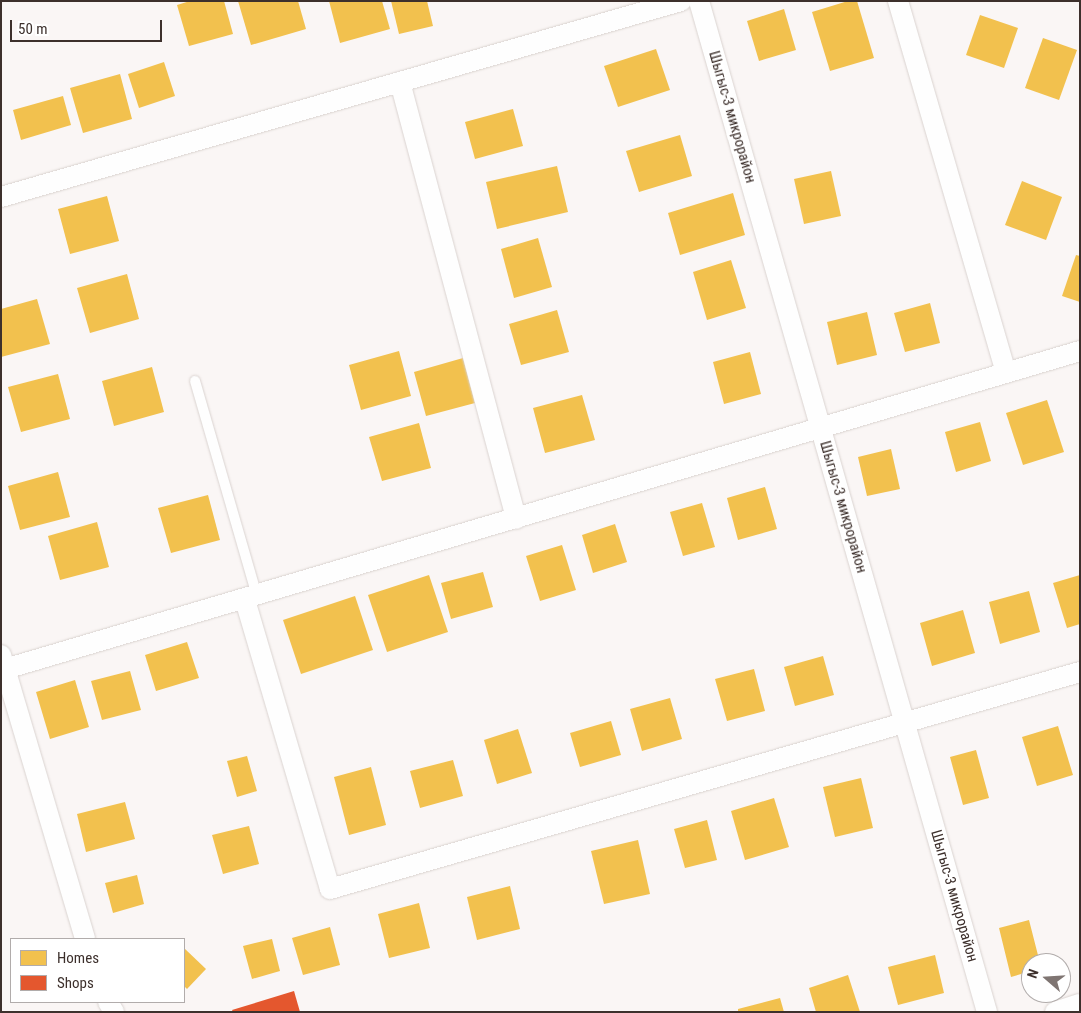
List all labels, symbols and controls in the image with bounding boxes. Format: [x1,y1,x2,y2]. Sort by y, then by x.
scale bar [12,10,165,42]
text: 50 m [18,20,48,38]
street label: Шыгыс-3 микрорайон [705,49,759,185]
street label: Шыгыс-3 микрорайон [816,439,870,575]
street label: Шыгыс-3 микрорайон [927,828,981,964]
legend [10,938,185,1003]
text: Homes [57,949,99,967]
north arrow [1021,953,1071,1003]
text: N [1024,967,1042,980]
text: Shops [57,974,94,992]

